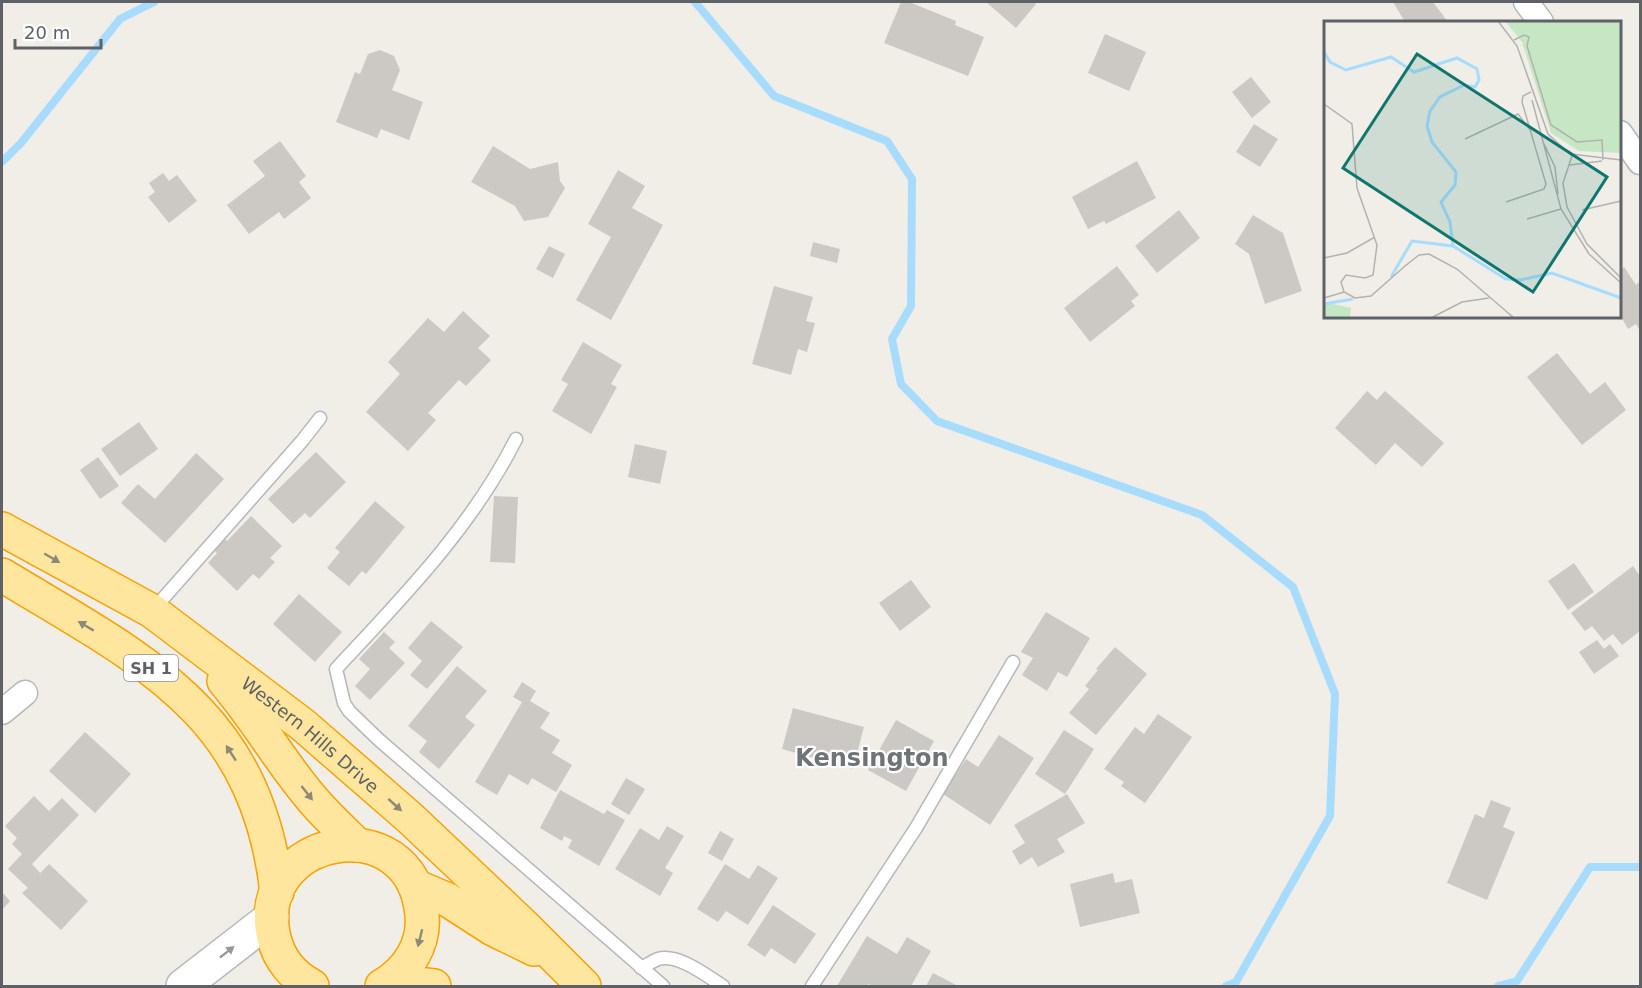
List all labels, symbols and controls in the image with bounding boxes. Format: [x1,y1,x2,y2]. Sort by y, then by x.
scale bar [15,12,100,50]
inset map [1324,21,1621,318]
text: 20 m [24,22,70,43]
one-way arrow [44,552,60,563]
one-way arrow [78,621,94,632]
road number: SH 1 [124,655,178,681]
street label: Western Hills Drive [238,672,383,797]
district label: Kensington [795,744,949,772]
one-way arrow [226,745,237,761]
one-way arrow [301,786,313,801]
one-way arrow [387,798,402,811]
one-way arrow [414,929,424,947]
one-way arrow [219,945,235,958]

